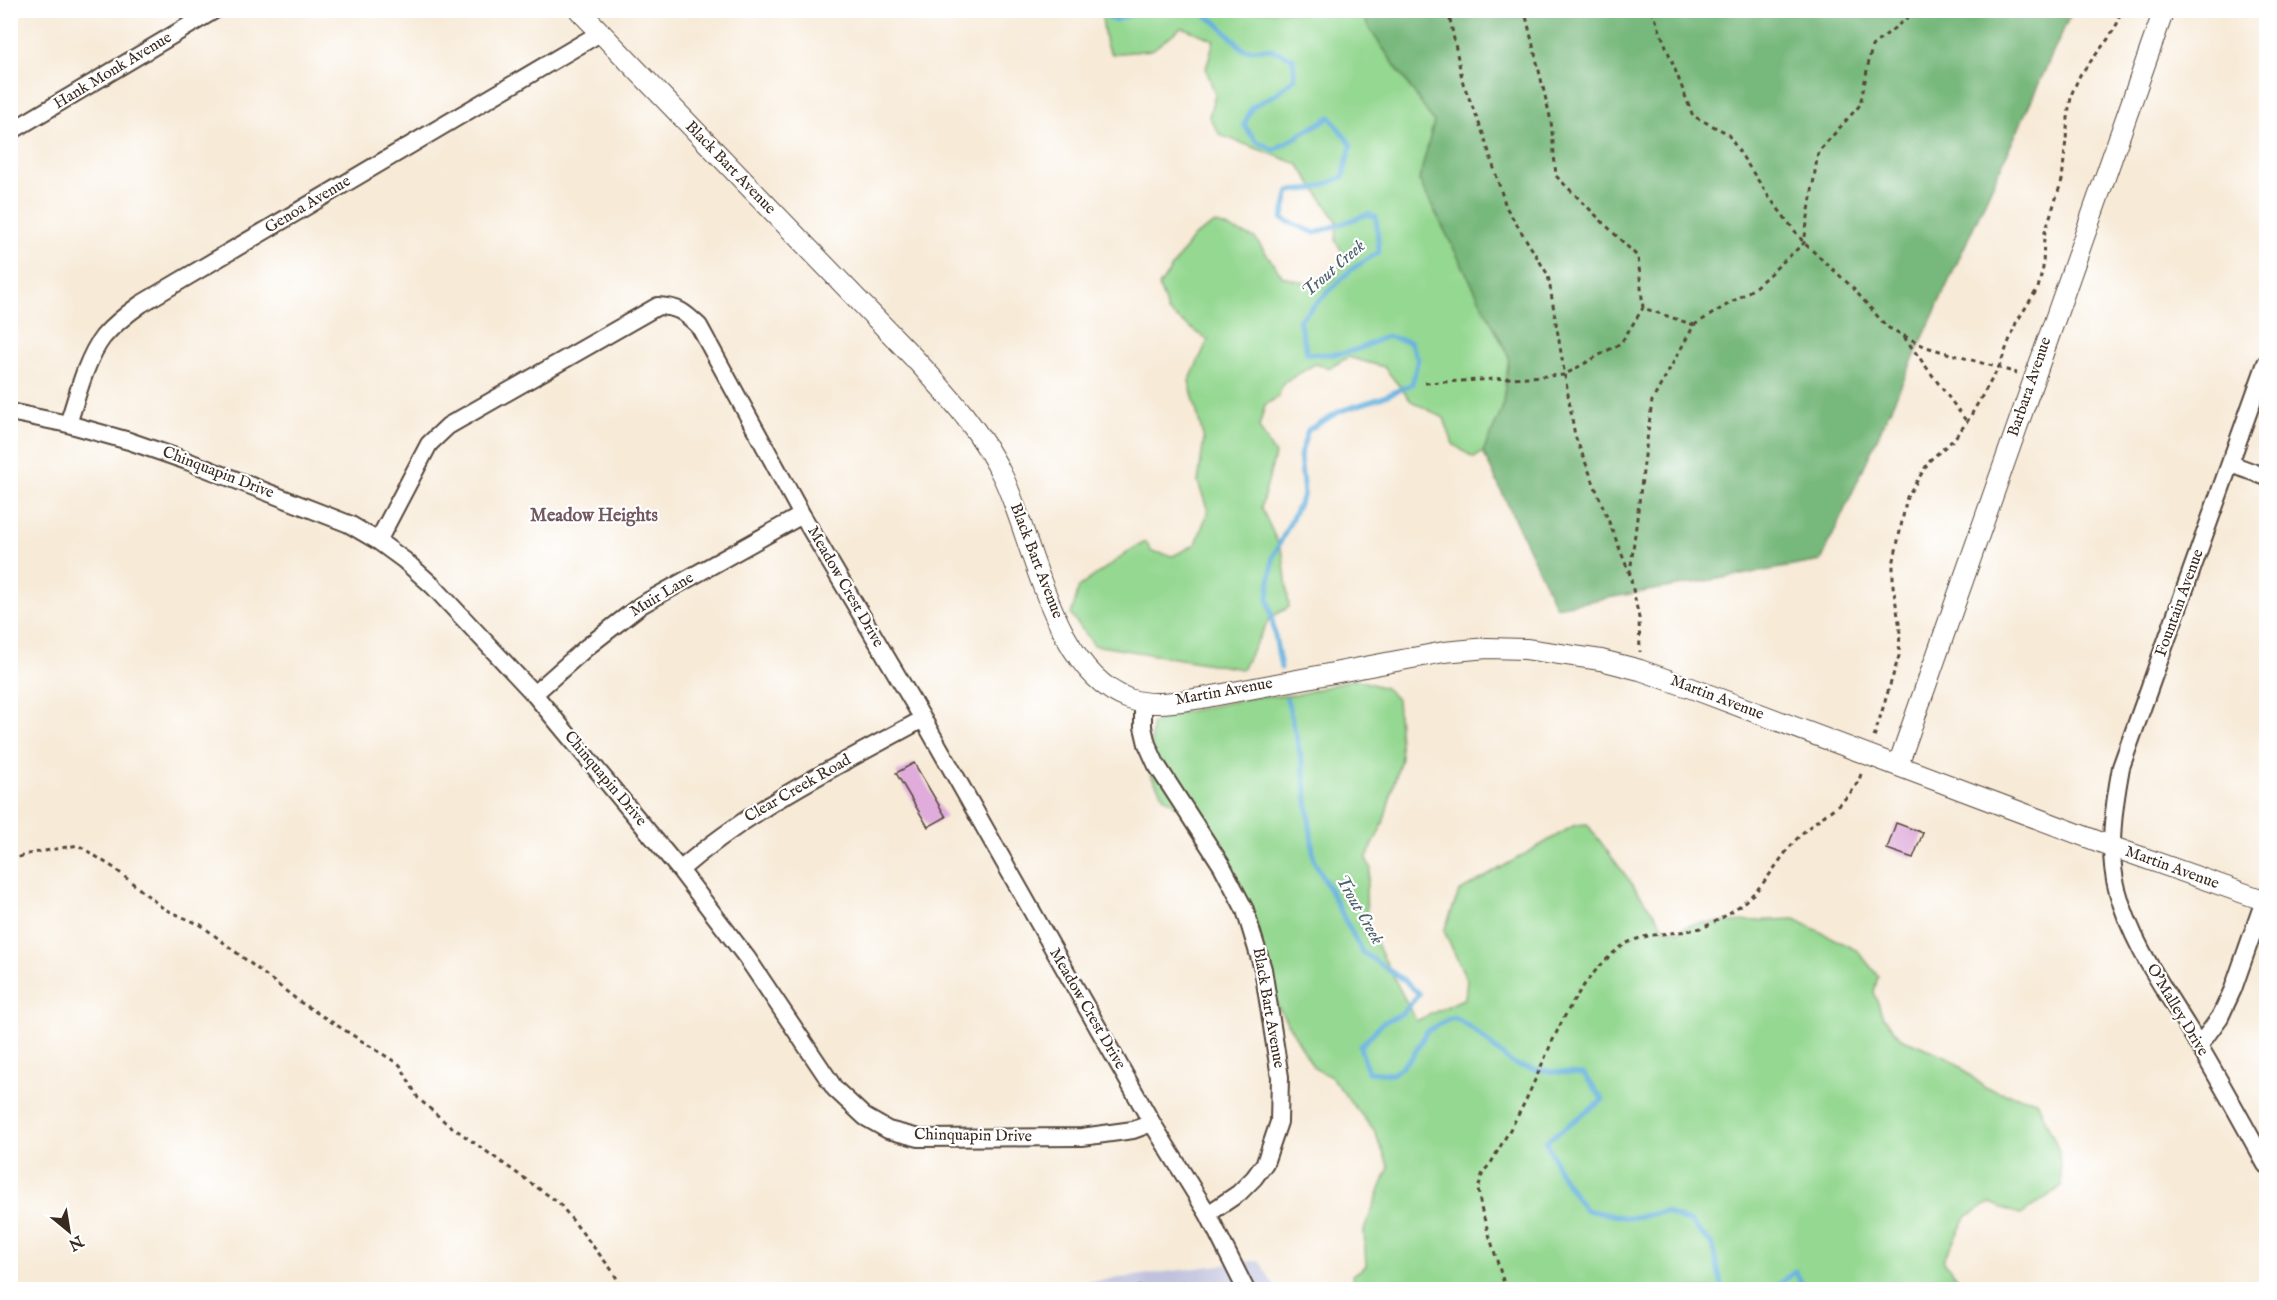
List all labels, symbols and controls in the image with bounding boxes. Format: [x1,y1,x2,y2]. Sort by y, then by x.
street label: Hank Monk Avenue [50,28,176,114]
street label: Black Bart Avenue [680,117,780,219]
street label: Genoa Avenue [261,172,355,238]
water label: Trout Creek [1298,235,1370,303]
street label: Barbara Avenue [2004,335,2056,439]
street label: Chinquapin Drive [159,443,277,503]
street label: Black Bart Avenue [1005,500,1067,622]
district label: Meadow Heights [530,505,659,528]
street label: Meadow Crest Drive [802,523,888,651]
street label: Fountain Avenue [2151,547,2209,659]
street label: Muir Lane [626,568,698,622]
street label: Martin Avenue [1667,671,1767,725]
street label: Martin Avenue [1174,674,1274,710]
street label: Chinquapin Drive [559,727,651,831]
street label: Clear Creek Road [741,750,855,828]
street label: Martin Avenue [2122,842,2222,894]
water label: Trout Creek [1330,871,1388,949]
street label: Meadow Crest Drive [1044,945,1130,1073]
street label: Black Bart Avenue [1248,946,1288,1070]
street label: O'Malley Drive [2142,960,2212,1060]
street label: Chinquapin Drive [914,1125,1032,1147]
north arrow [39,1201,99,1261]
text: N [64,1230,87,1254]

